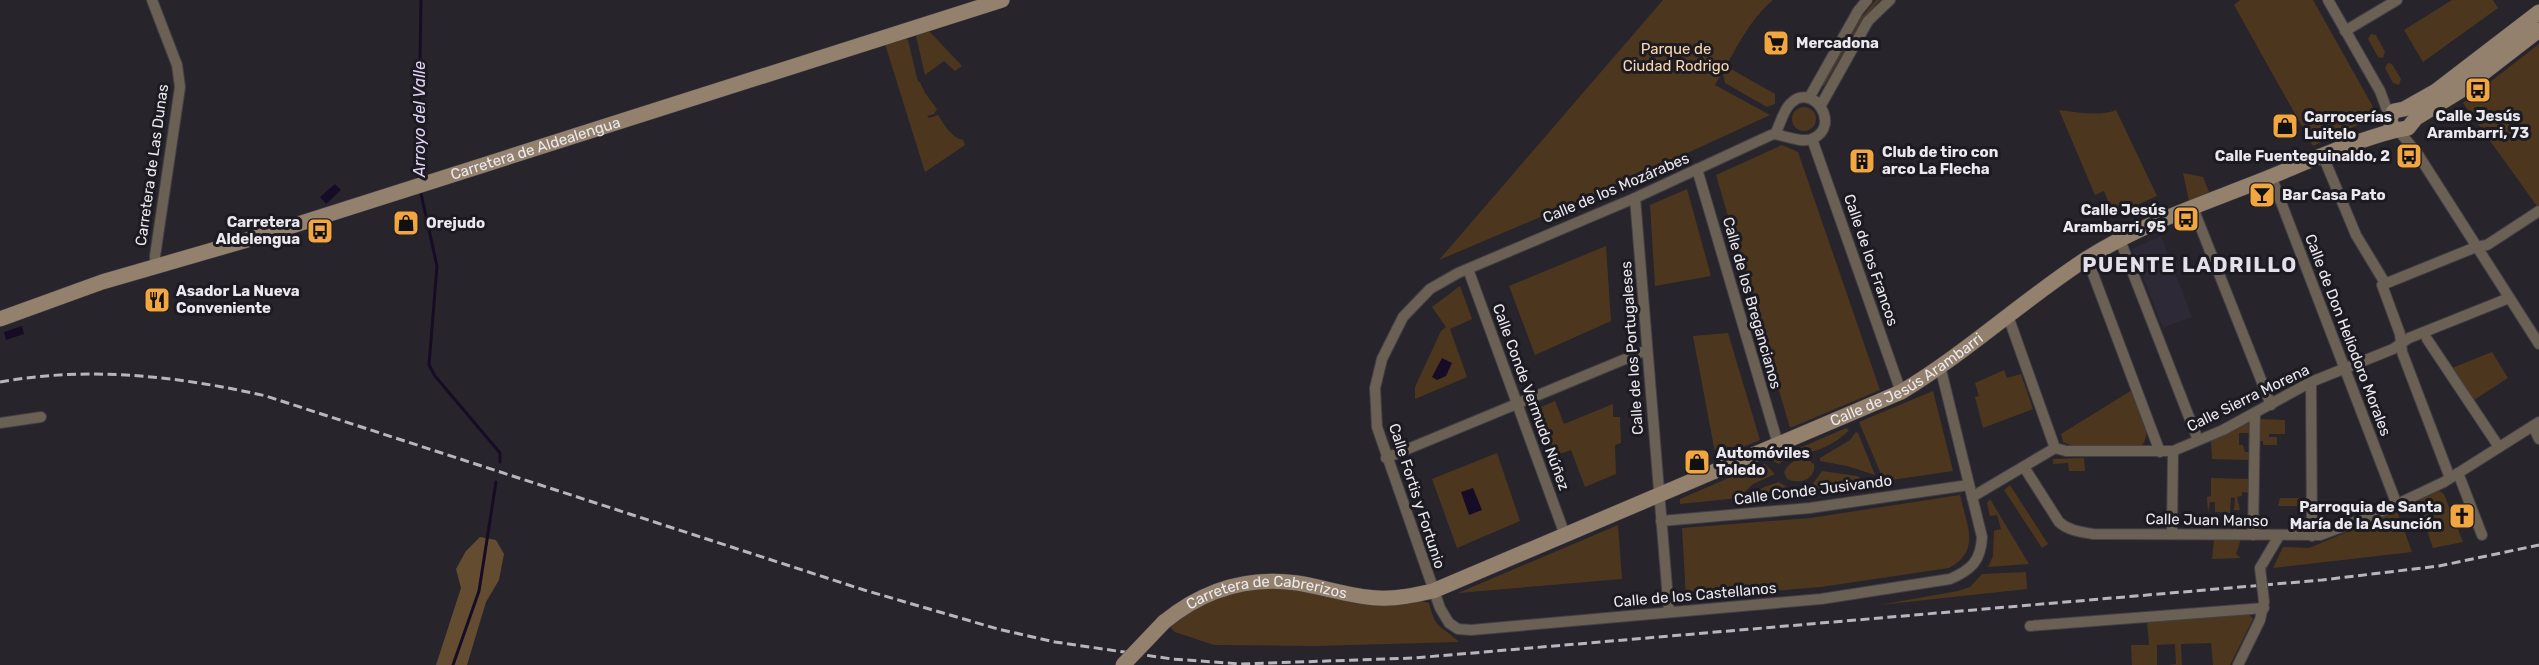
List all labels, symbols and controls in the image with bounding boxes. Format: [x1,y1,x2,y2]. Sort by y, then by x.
supermarket icon: Mercadona [1761,28,1791,58]
place label: Mercadona [1796,34,1879,52]
park label: Parque de Ciudad Rodrigo [1623,40,1729,75]
water label: Arroyo del Valle [410,61,429,178]
bus stop icon: Calle Jesús Arambarri, 73 [2463,75,2493,105]
street label: Carretera de Las Dunas [132,83,172,247]
place label: Calle Jesús Arambarri, 73 [2427,107,2529,142]
place label: Carrocerías Luitelo [2304,108,2392,143]
shop icon: Carrocerías Luitelo [2270,111,2300,141]
street label: Carretera de Aldealengua [448,113,622,184]
bus stop icon: Calle Fuenteguinaldo, 2 [2394,141,2424,171]
place label: Club de tiro con arco La Flecha [1882,143,1998,178]
building icon: Club de tiro con arco La Flecha [1847,146,1877,176]
place label: Calle Fuenteguinaldo, 2 [2215,147,2390,165]
street label: Calle de los Mozárabes [1540,149,1692,227]
bar icon: Bar Casa Pato [2247,180,2277,210]
place label: Bar Casa Pato [2282,186,2386,204]
street label: Calle de los Francos [1840,192,1902,329]
place label: Calle Jesús Arambarri, 95 [2063,201,2166,236]
bus stop icon: Calle Jesús Arambarri, 95 [2171,204,2201,234]
shop icon: Orejudo [391,208,421,238]
place label: Carretera Aldelengua [216,213,300,248]
place label: Orejudo [426,214,485,232]
street label: Calle de los Bregancianos [1719,215,1785,391]
bus stop icon: Carretera Aldelengua [305,216,335,246]
street label: Calle de Don Heliodoro Morales [2301,232,2395,439]
district label: PUENTE LADRILLO [2082,252,2298,277]
street label: Calle de los Portugaleses [1617,260,1647,435]
place label: Asador La Nueva Conveniente [176,282,300,317]
restaurant icon: Asador La Nueva Conveniente [142,285,172,315]
street label: Calle Conde Vermudo Núñez [1489,301,1573,493]
street label: Calle de Jesús Arambarri [1827,329,1987,430]
street label: Calle Sierra Morena [2184,361,2312,435]
street label: Calle Fortis y Fortunio [1385,421,1449,571]
place label: Automóviles Toledo [1716,444,1810,479]
shop icon: Automóviles Toledo [1682,447,1712,477]
street label: Calle Conde Jusivando [1733,471,1893,509]
place label: Parroquia de Santa María de la Asunción [2290,498,2442,533]
church icon: Parroquia de Santa María de la Asunción [2447,501,2477,531]
street label: Calle Juan Manso [2146,510,2268,530]
street label: Carretera de Cabrerizos [1183,572,1349,613]
street label: Calle de los Castellanos [1613,579,1777,611]

